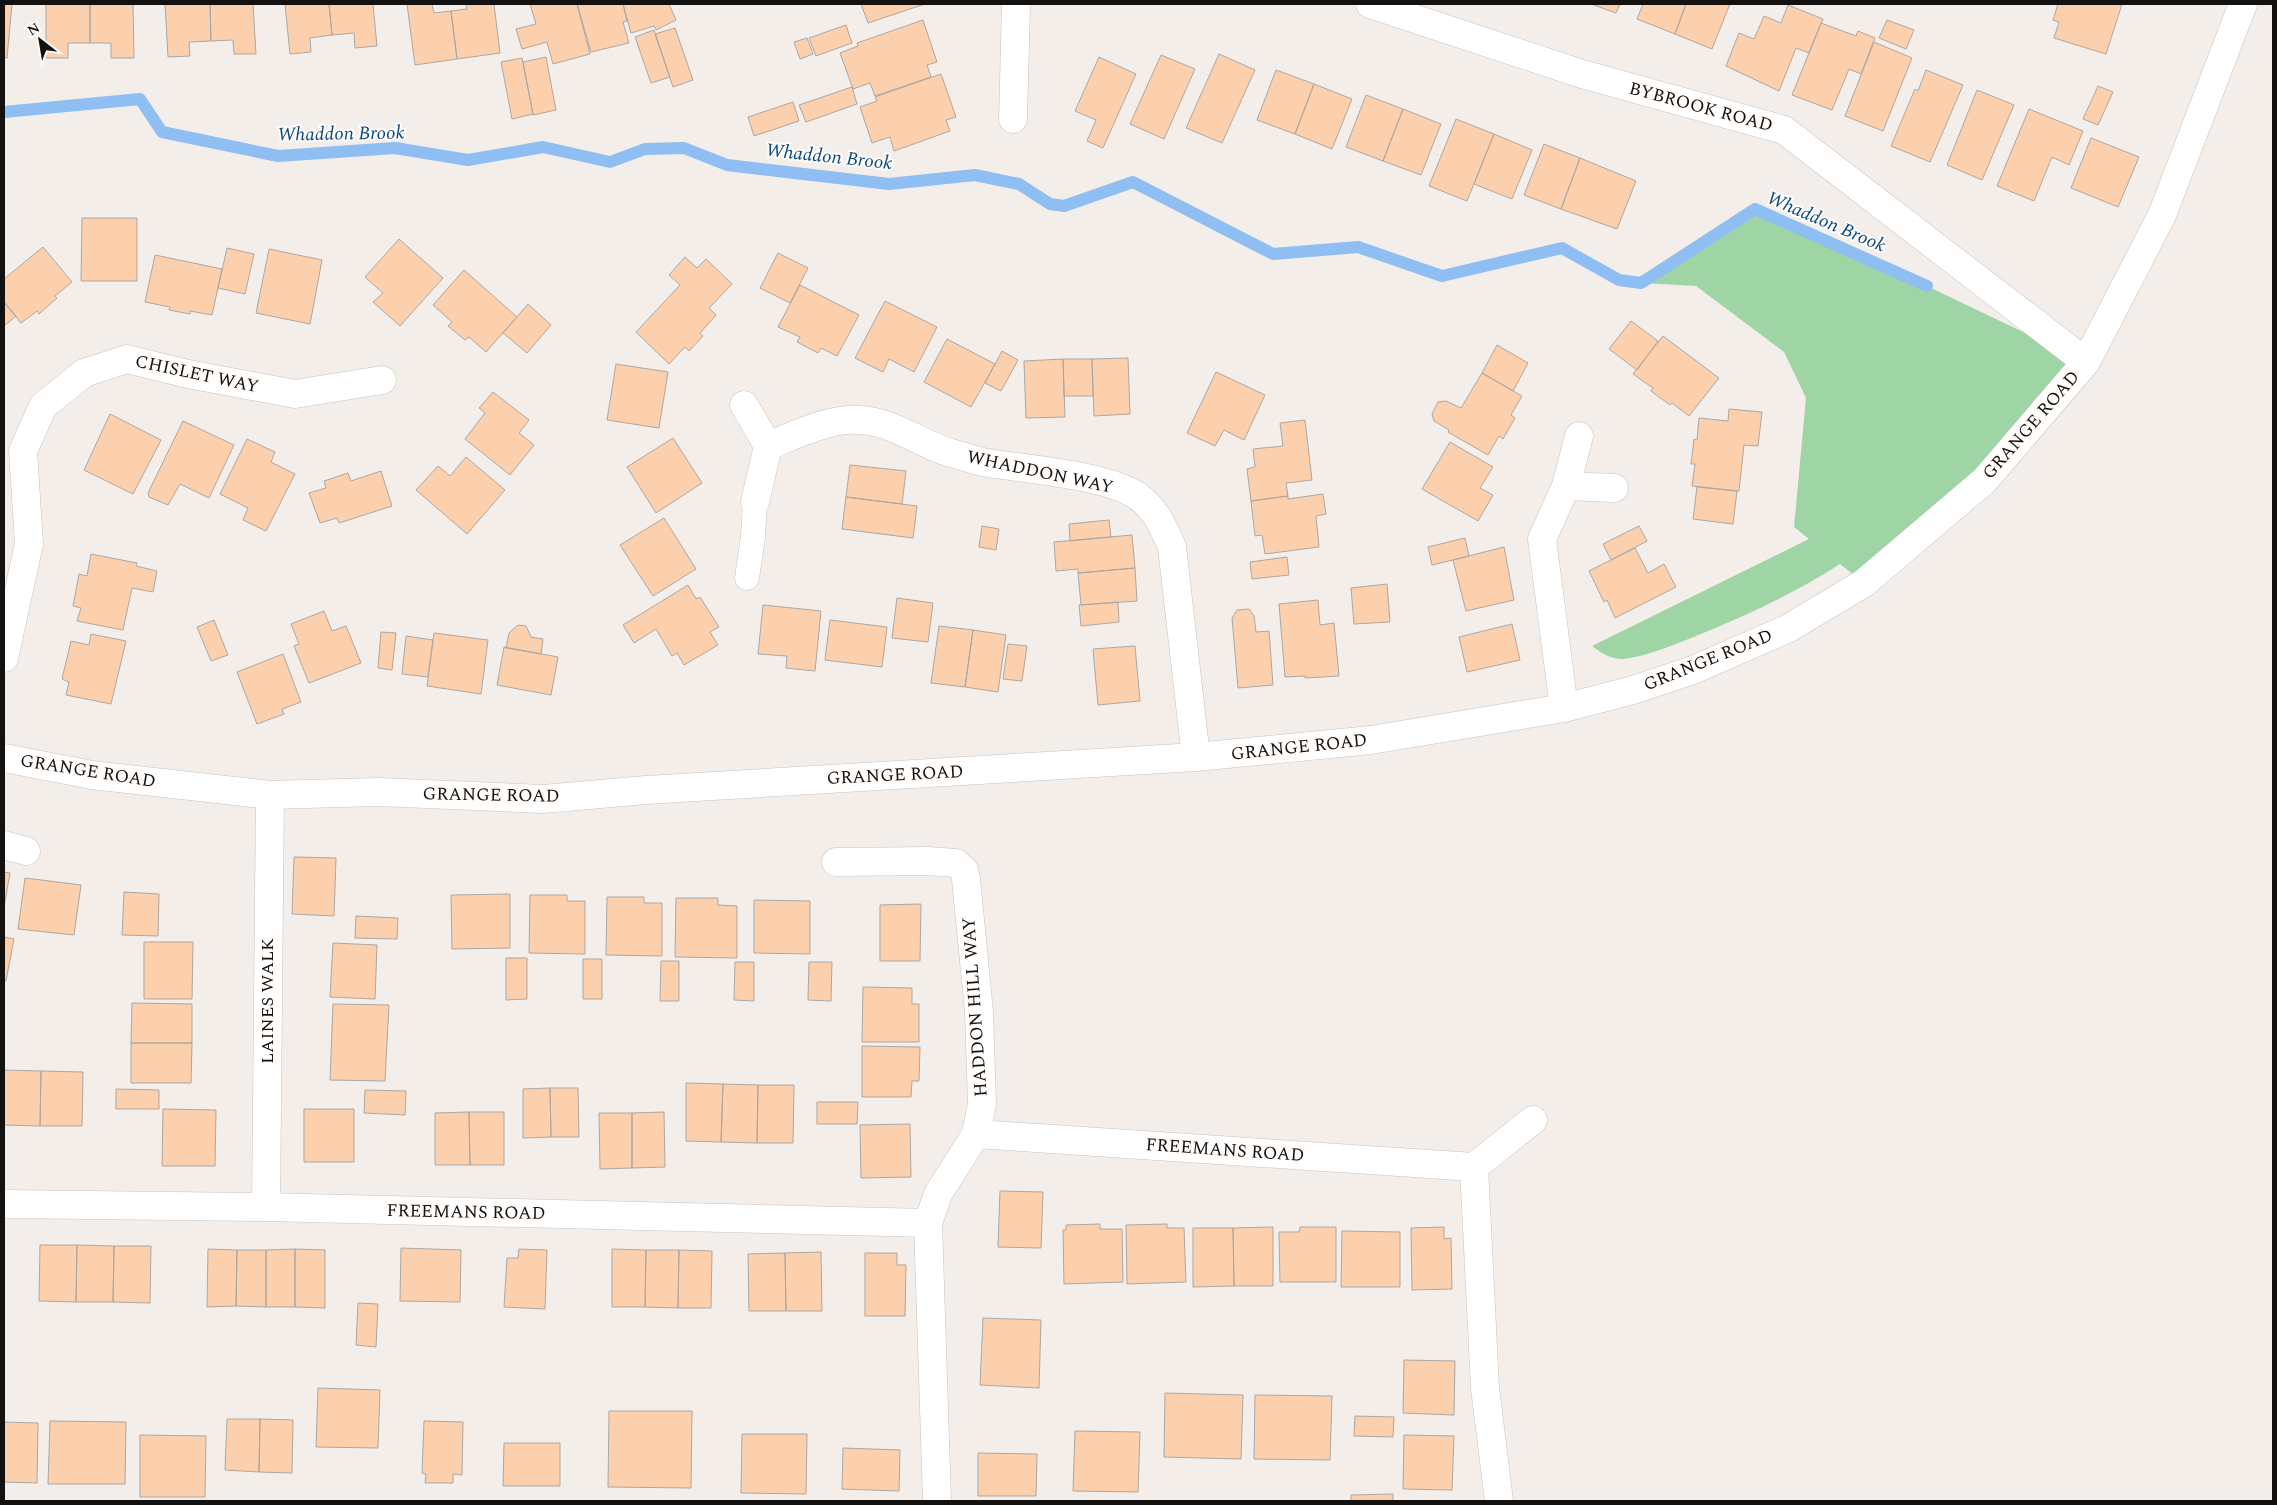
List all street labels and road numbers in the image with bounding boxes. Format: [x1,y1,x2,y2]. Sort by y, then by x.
street label: BYBROOK ROAD [1626,75,1776,139]
street label: CHISLET WAY [133,348,261,400]
street label: GRANGE ROAD [1976,364,2086,486]
street label: WHADDON WAY [964,443,1116,501]
street label: GRANGE ROAD [1639,622,1777,698]
street label: GRANGE ROAD [1229,726,1369,768]
street label: GRANGE ROAD [18,747,158,795]
street label: GRANGE ROAD [826,758,964,792]
street label: GRANGE ROAD [422,780,560,810]
street label: HADDON HILL WAY [955,916,995,1098]
street label: LAINES WALK [254,938,281,1064]
street label: FREEMANS ROAD [1145,1131,1305,1169]
street label: FREEMANS ROAD [386,1197,546,1227]

